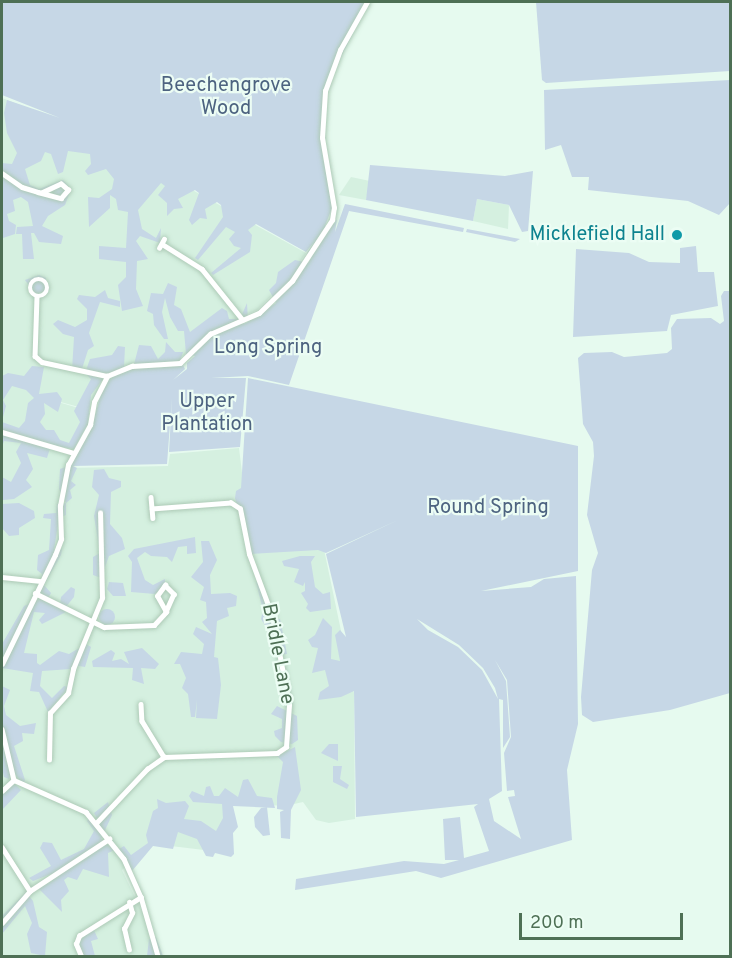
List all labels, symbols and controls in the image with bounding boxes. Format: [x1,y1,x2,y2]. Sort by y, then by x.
park label: Beechengrove Wood [161,74,291,121]
place label: Micklefield Hall [530,223,665,247]
marker: Micklefield Hall [670,228,684,242]
park label: Long Spring [214,336,322,360]
park label: Upper Plantation [161,391,253,438]
park label: Round Spring [427,496,549,520]
street label: Bridle Lane [255,602,299,706]
scale bar [522,901,686,939]
text: 200 m [530,912,583,935]

